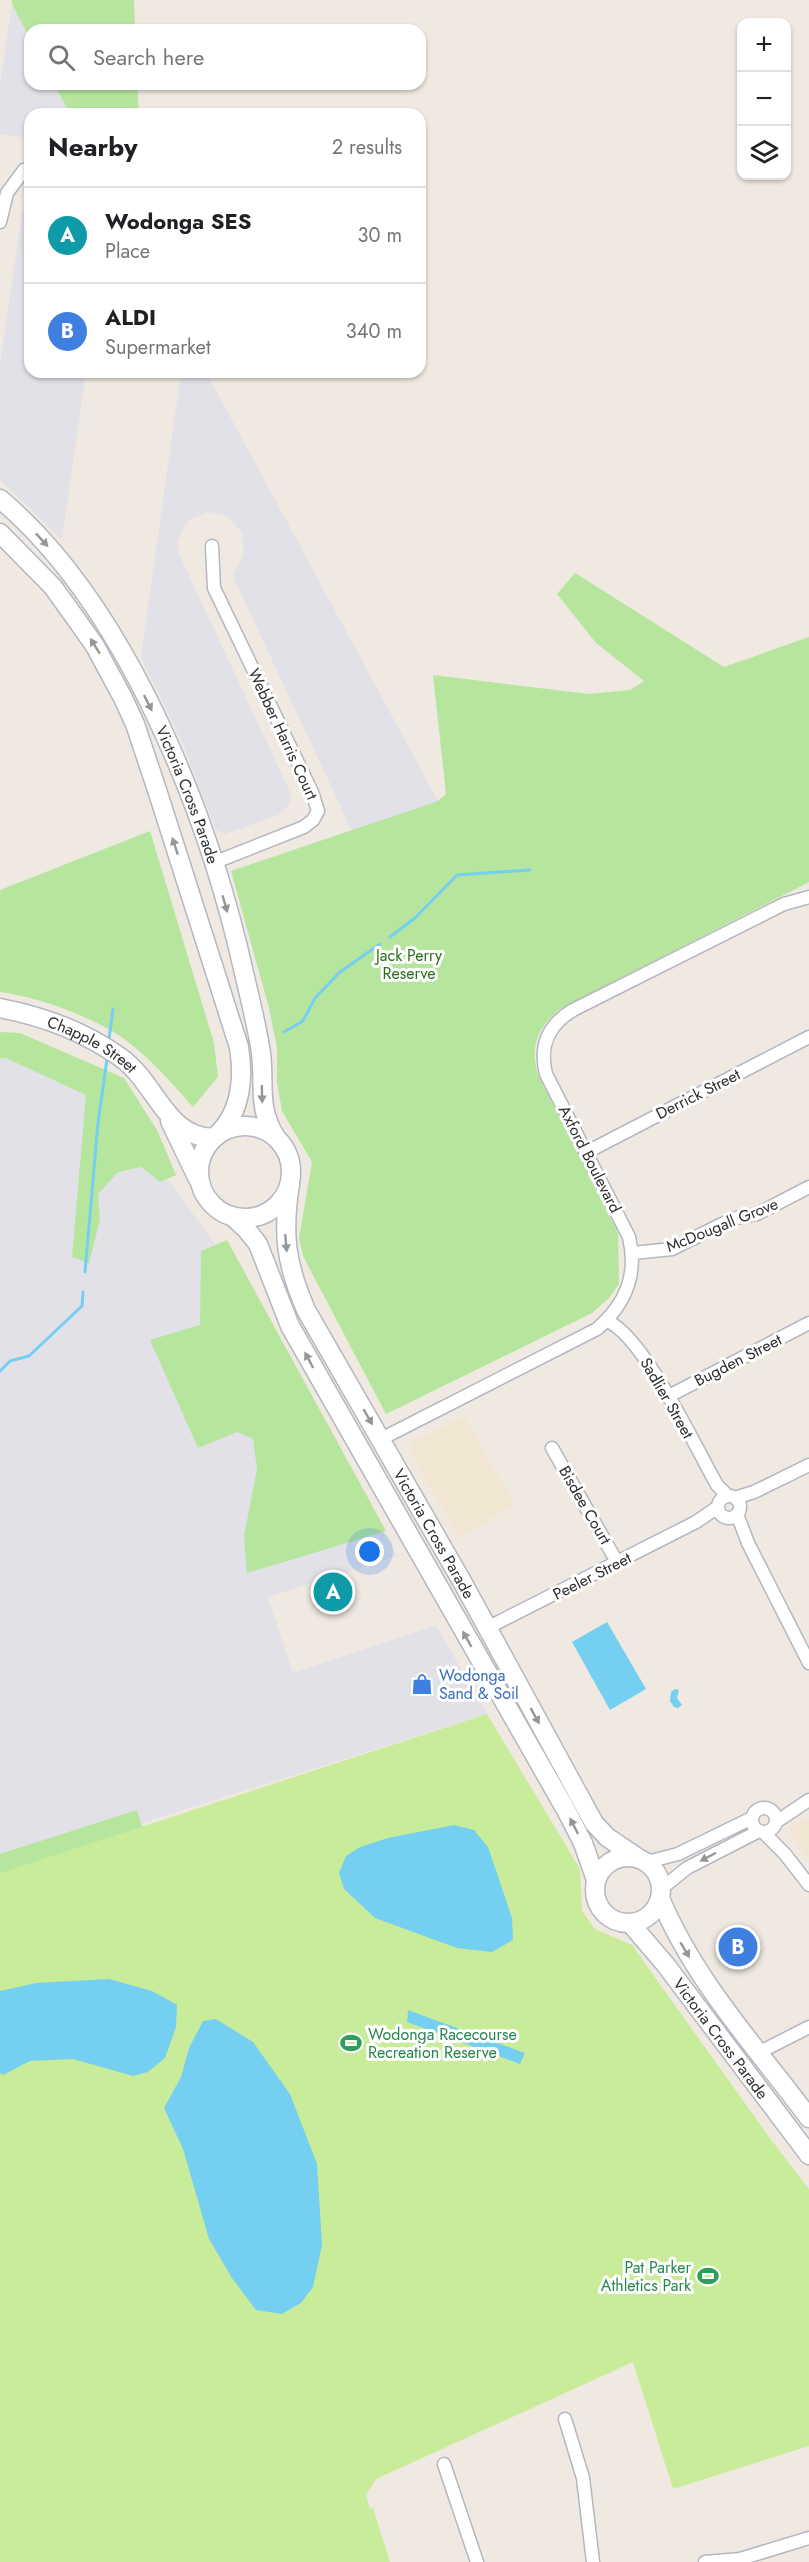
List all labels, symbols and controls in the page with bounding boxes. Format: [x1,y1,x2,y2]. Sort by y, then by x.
map controls [737,18,791,180]
button: + [737,18,791,72]
search box [24,24,426,90]
icon: search [45,41,78,74]
text: Search here [93,41,204,73]
button: − [737,72,791,126]
button: layers [737,126,791,180]
text: Nearby [48,128,137,166]
text: 2 results [332,133,402,162]
text: Wodonga SES [105,205,252,237]
text: A [60,221,75,250]
text: 30 m [357,221,402,250]
text: Place [105,237,150,266]
text: ALDI [105,301,156,333]
text: B [61,317,74,346]
text: 340 m [346,317,402,346]
text: Supermarket [105,333,211,362]
one-way arrow [35,532,49,547]
one-way arrow [89,638,100,654]
street label: Webber Harris Court [242,665,324,804]
one-way arrow [143,694,152,711]
street label: Victoria Cross Parade [150,722,225,867]
one-way arrow [170,837,179,855]
one-way arrow [221,895,230,913]
park label: Jack Perry Reserve [374,944,443,985]
street label: Chapple Street [44,1010,143,1078]
street label: Derrick Street [652,1063,744,1125]
one-way arrow [257,1085,267,1104]
street label: Axford Boulevard [553,1101,627,1217]
street label: McDougall Grove [663,1192,781,1258]
one-way arrow [281,1233,291,1252]
street label: Bugden Street [690,1328,786,1392]
one-way arrow [304,1351,314,1368]
street label: Sadlier Street [635,1353,700,1443]
one-way arrow [363,1409,374,1425]
street label: Bisdee Court [553,1461,617,1549]
street label: Victoria Cross Parade [388,1464,481,1603]
your location [355,1537,384,1566]
street label: Peeler Street [549,1546,635,1606]
pin: A [314,1570,352,1614]
one-way arrow [462,1630,472,1647]
place label: Wodonga Sand & Soil [439,1664,519,1705]
shop icon: Wodonga Sand & Soil [410,1672,434,1696]
one-way arrow [530,1708,540,1725]
one-way arrow [569,1818,579,1835]
one-way arrow [699,1852,716,1862]
pin: B [718,1924,758,1970]
one-way arrow [680,1942,690,1959]
street label: Victoria Cross Parade [668,1973,774,2104]
place label: Wodonga Racecourse Recreation Reserve [368,2023,517,2064]
sports icon: Wodonga Racecourse Recreation Reserve [339,2031,363,2055]
place label: Pat Parker Athletics Park [601,2256,692,2297]
sports icon: Pat Parker Athletics Park [696,2264,720,2288]

